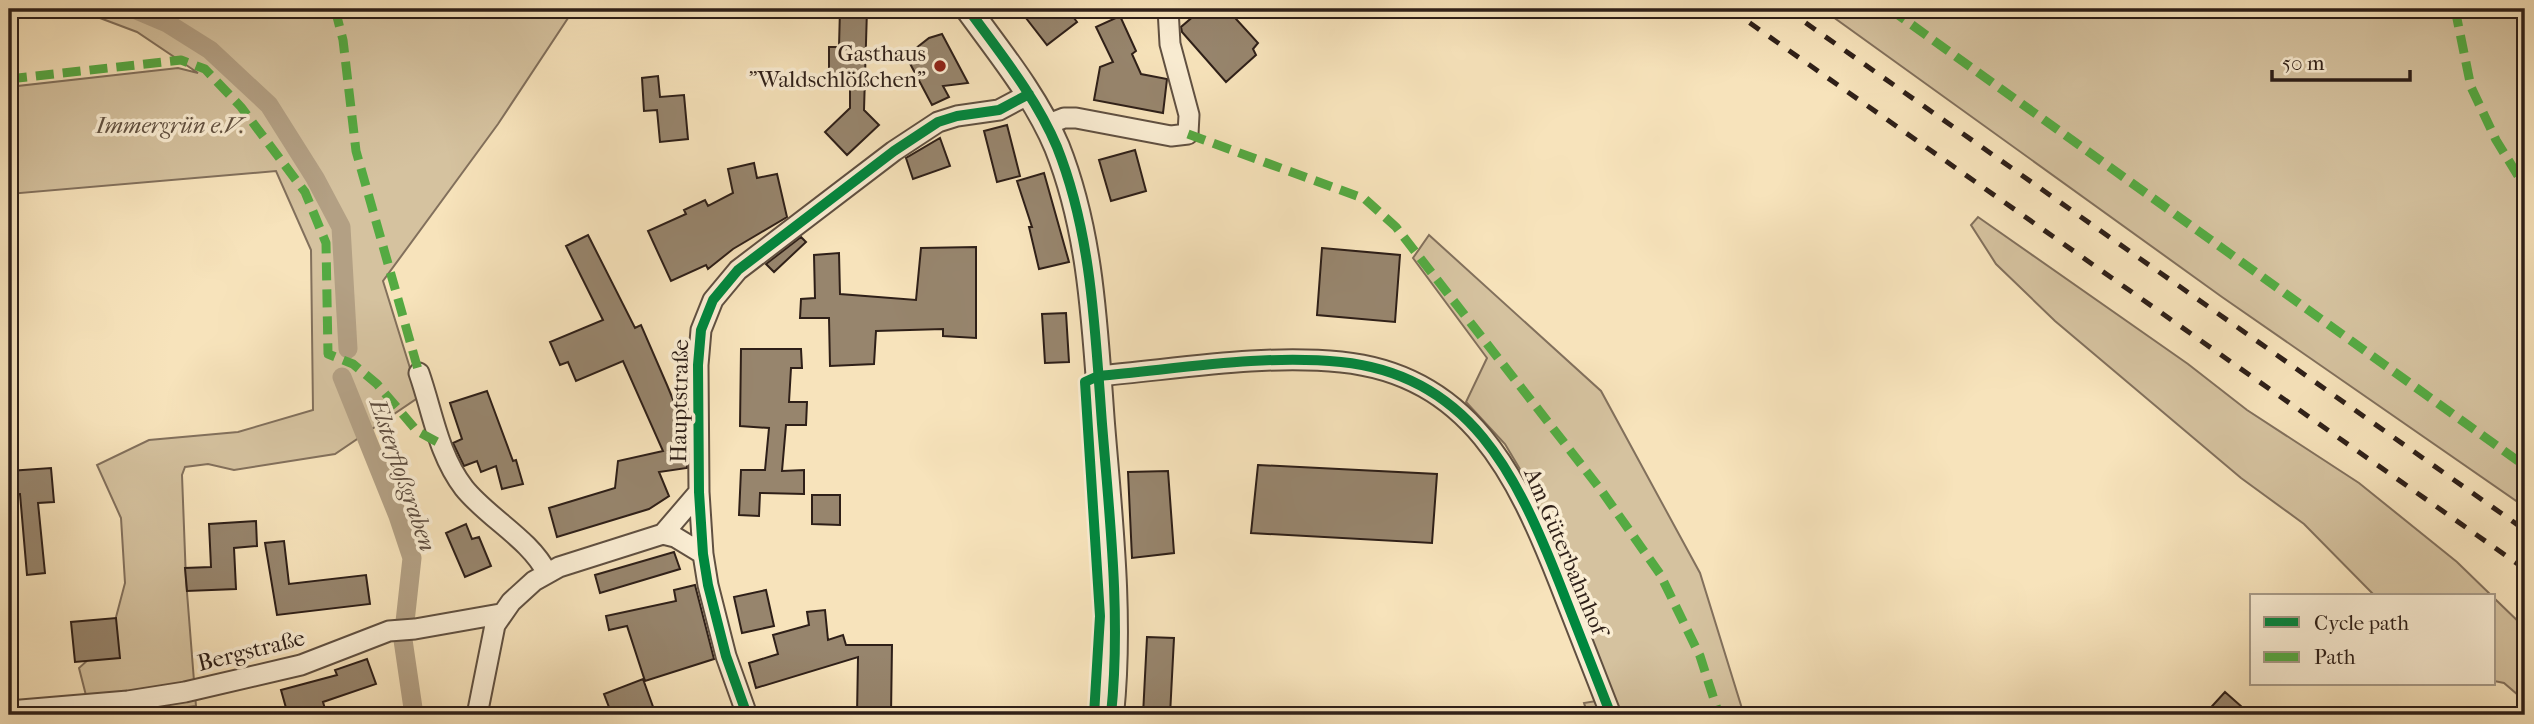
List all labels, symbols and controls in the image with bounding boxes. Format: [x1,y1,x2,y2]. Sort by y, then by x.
scale bar [2272,38,2410,82]
place label: Gasthaus "Waldschlößchen" [749,40,926,93]
text: 50 m [2282,51,2325,75]
marker: Gasthaus "Waldschlößchen" [932,58,948,74]
park label: Immergrün e.V. [95,112,247,139]
street label: Hauptstraße [665,339,694,463]
water label: Elsterfloßgraben [363,393,442,555]
street label: Am Güterbahnhof [1518,463,1615,643]
legend [2250,594,2496,686]
text: Cycle path [2314,611,2409,635]
street label: Bergstraße [195,624,307,677]
text: Path [2314,645,2356,669]

